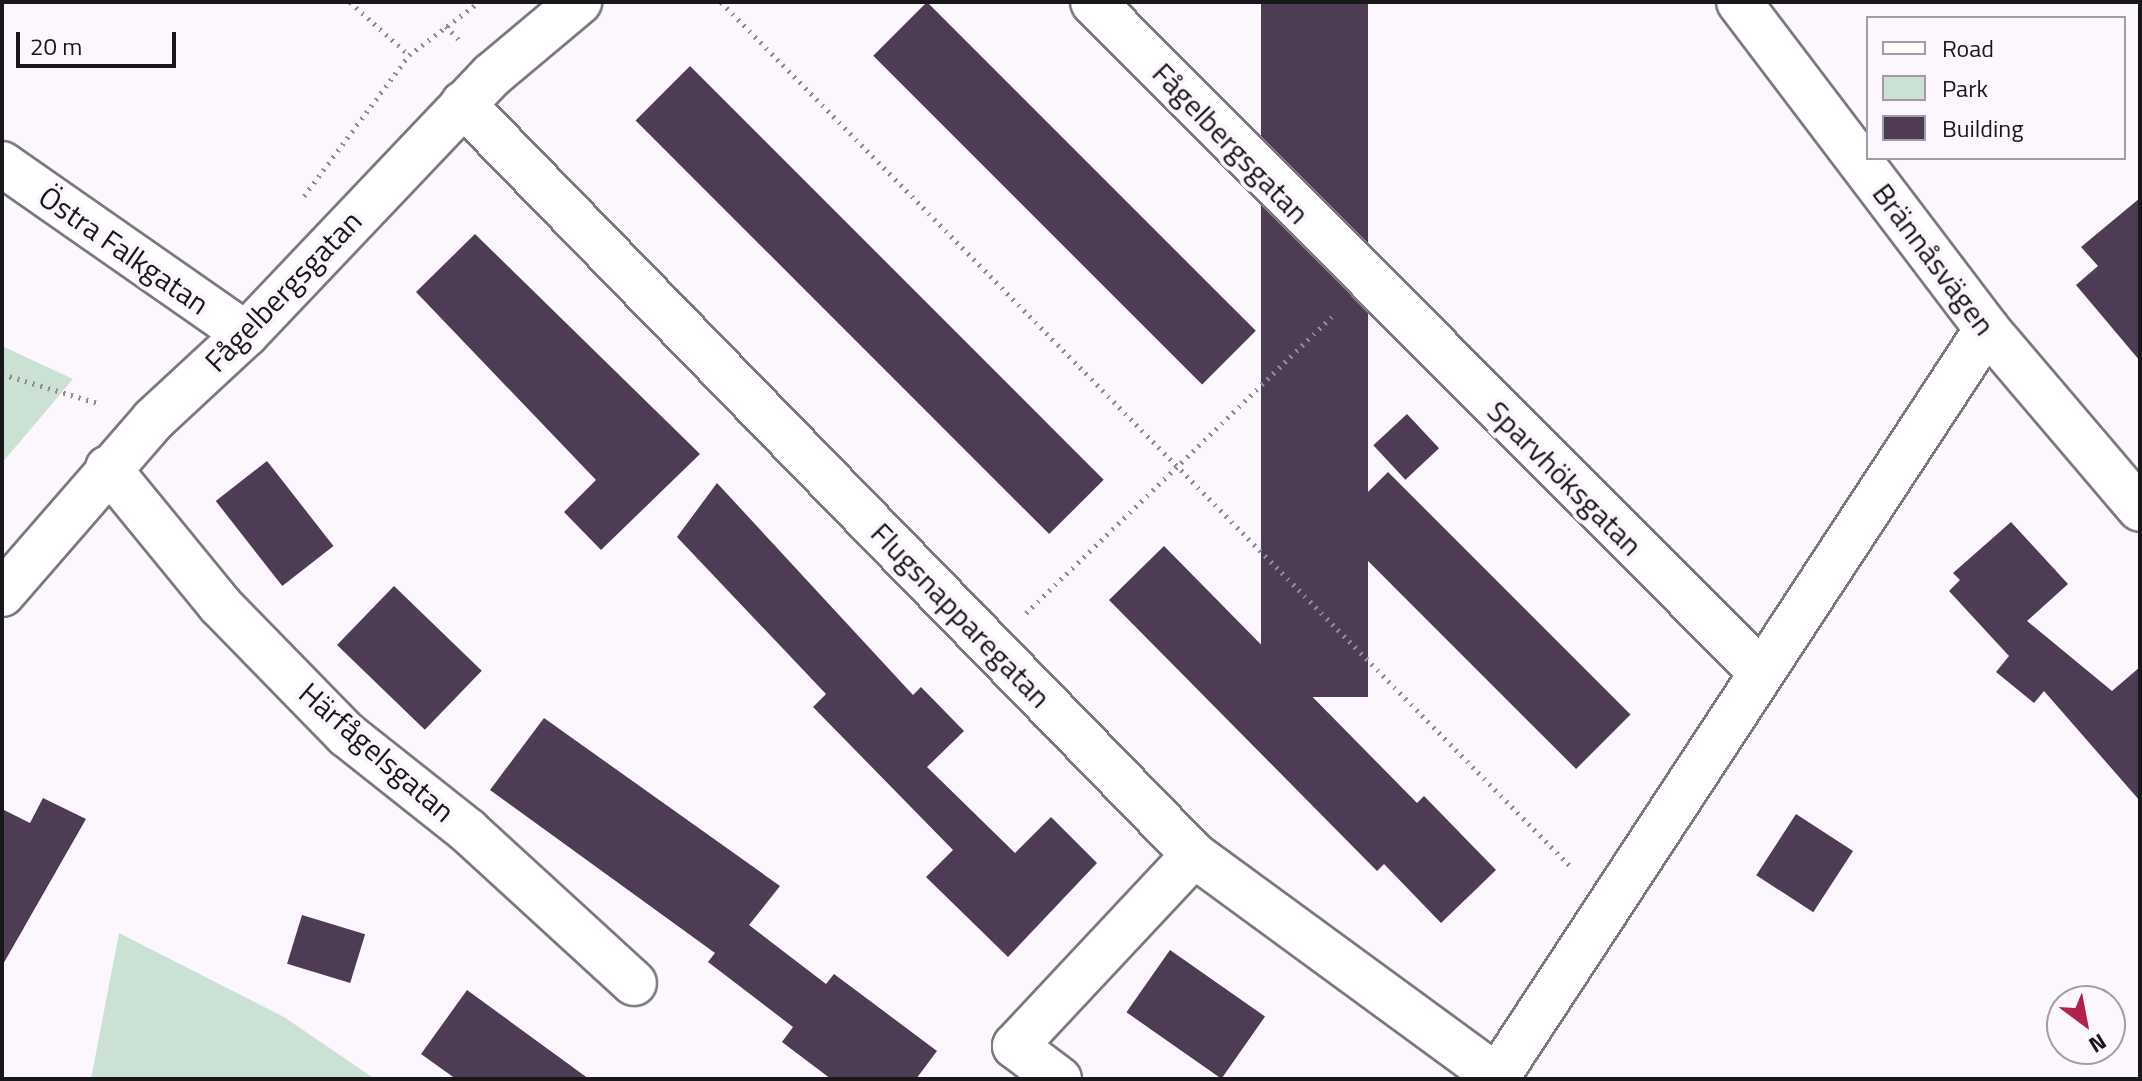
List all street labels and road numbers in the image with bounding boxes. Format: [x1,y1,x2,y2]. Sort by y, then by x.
street label: Fågelbergsgatan [1145,55,1317,231]
street label: Brännåsvägen [1865,176,2003,342]
street label: Östra Falkgatan [32,178,216,322]
street label: Fågelbergsgatan [197,203,369,379]
street label: Sparvhöksgatan [1480,393,1650,563]
street label: Flugsnapparegatan [864,515,1058,715]
street label: Härfågelsgatan [292,675,462,829]

